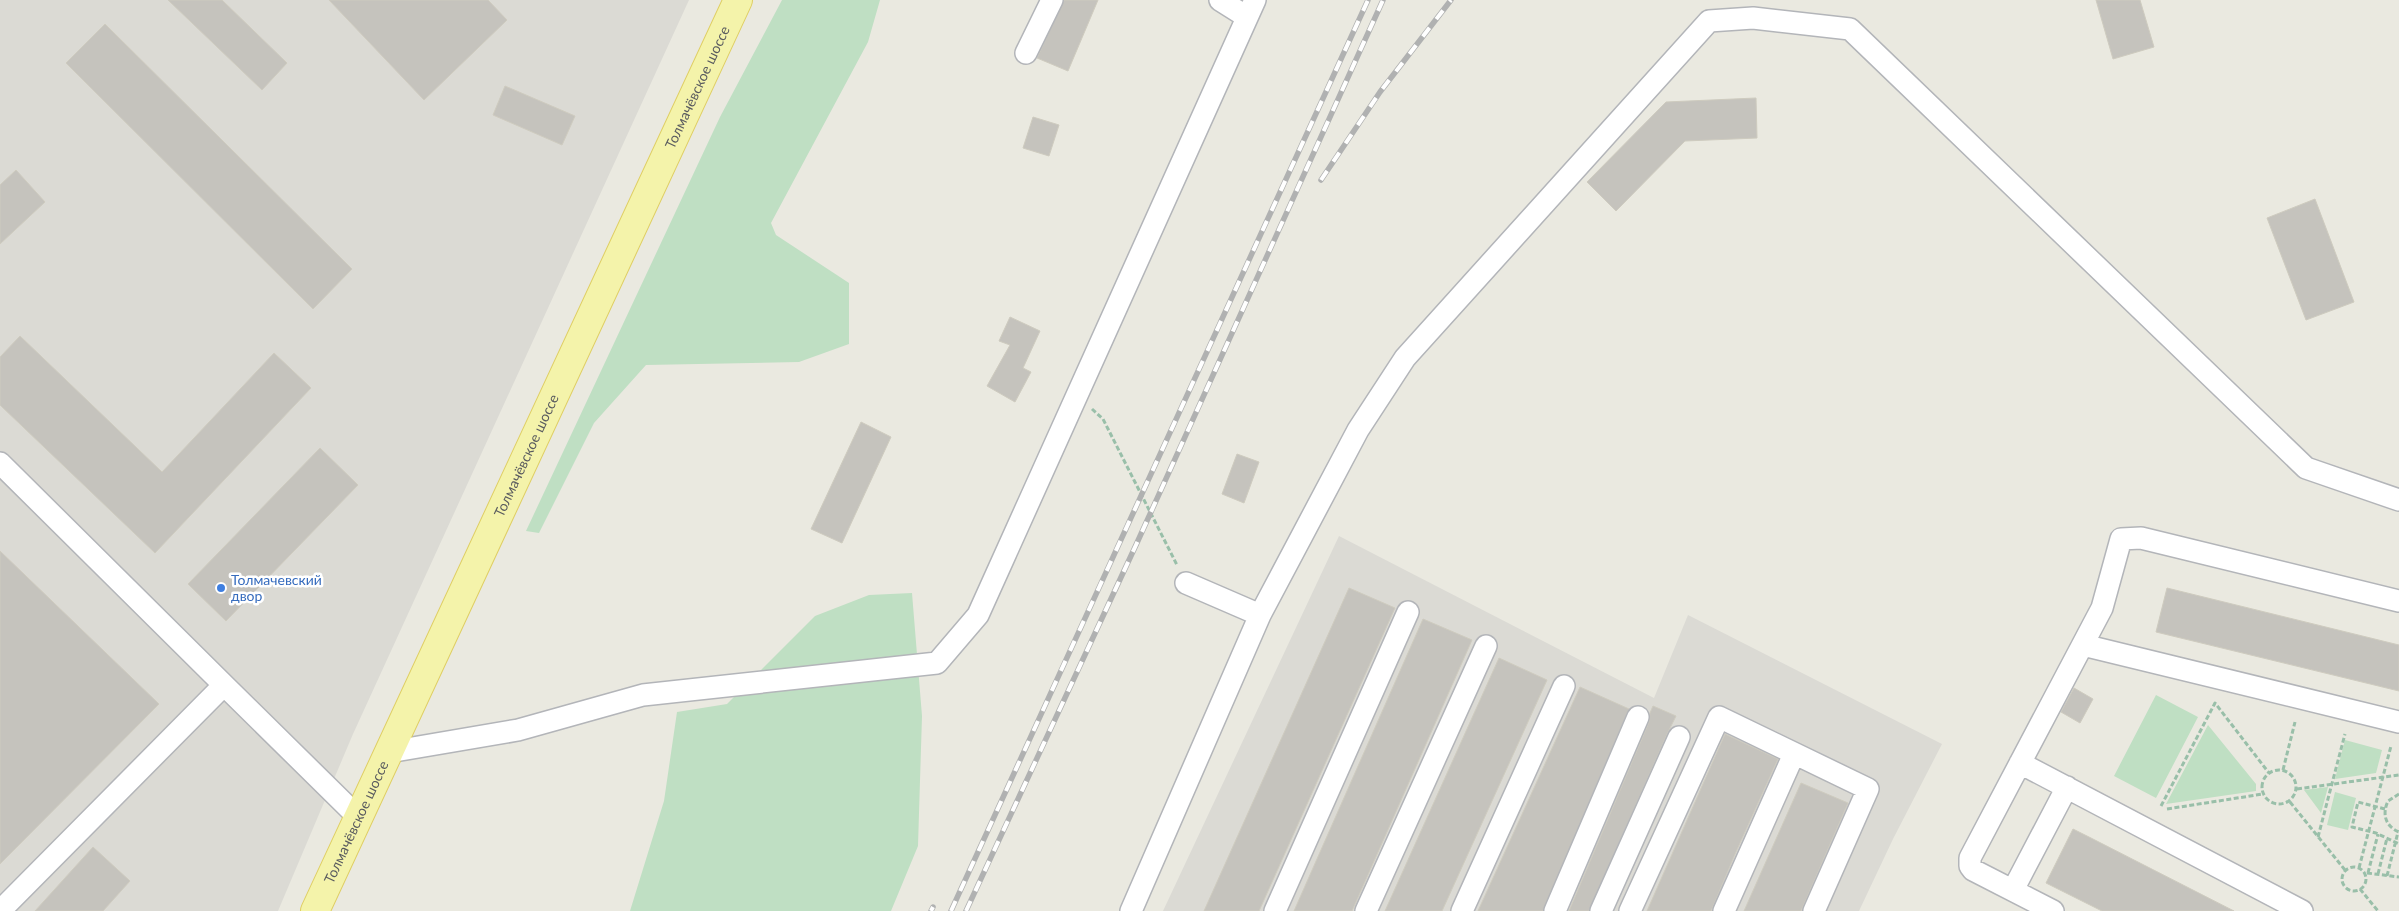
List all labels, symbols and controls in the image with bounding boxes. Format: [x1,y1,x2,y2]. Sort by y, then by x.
street label: Толмачёвское шоссе [661,23,733,151]
street label: Толмачёвское шоссе [490,391,562,520]
place label: Толмачевский двор [231,571,322,604]
marker: Толмачевский двор [215,582,227,594]
street label: Толмачёвское шоссе [320,758,392,886]

